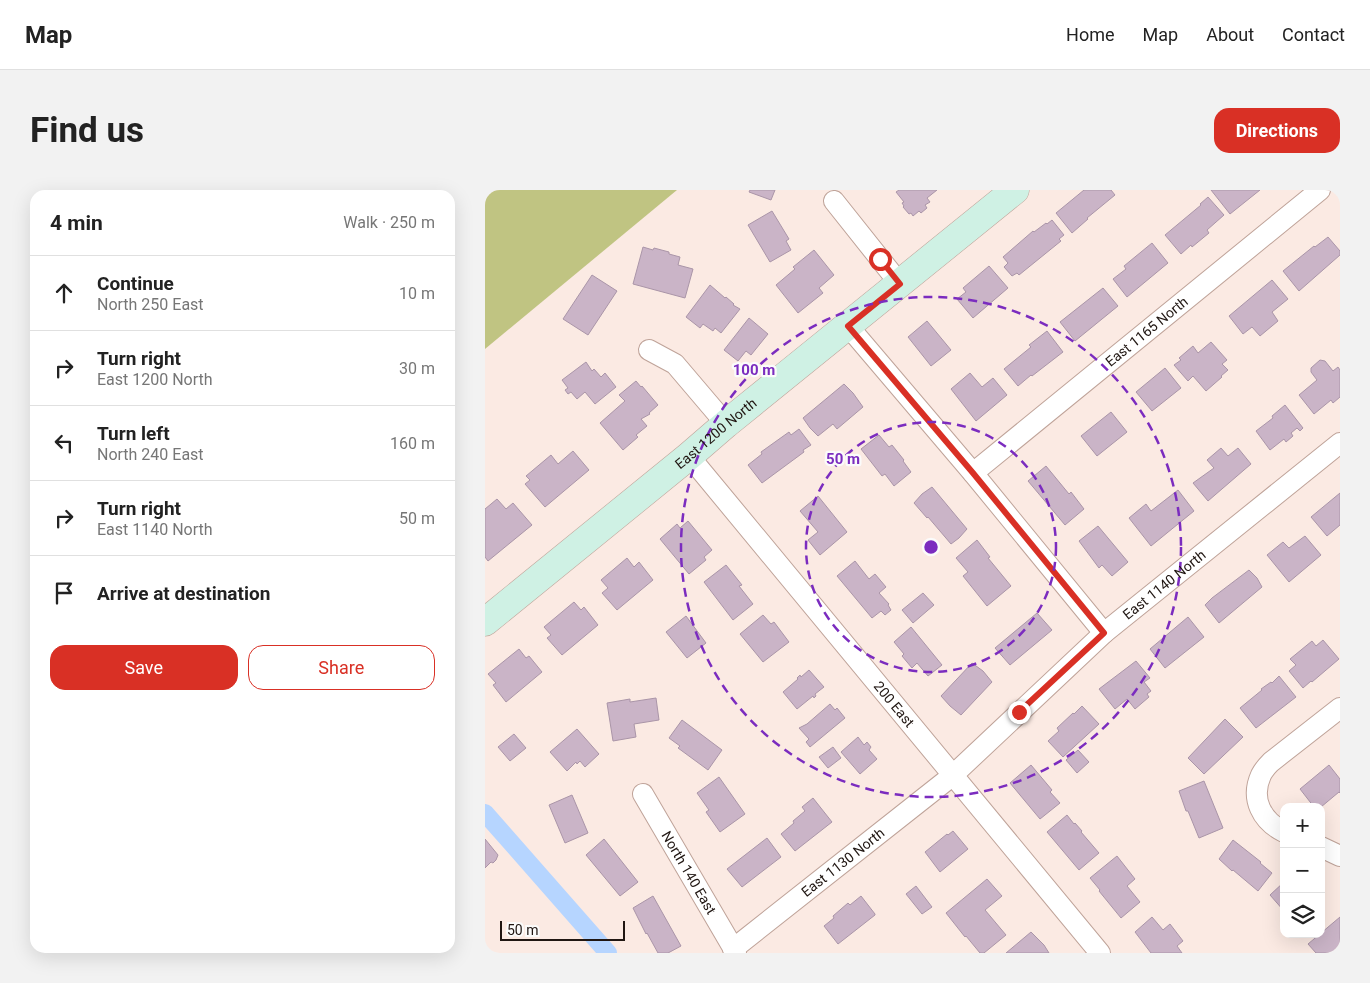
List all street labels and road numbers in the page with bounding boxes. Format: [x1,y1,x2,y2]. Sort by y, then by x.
street label: East 1165 North [1102,293,1191,370]
street label: East 1200 North [672,395,760,472]
street label: East 1140 North [1120,547,1209,623]
street label: 200 East [871,678,918,731]
street label: East 1130 North [798,825,888,900]
street label: North 140 East [658,828,720,917]

